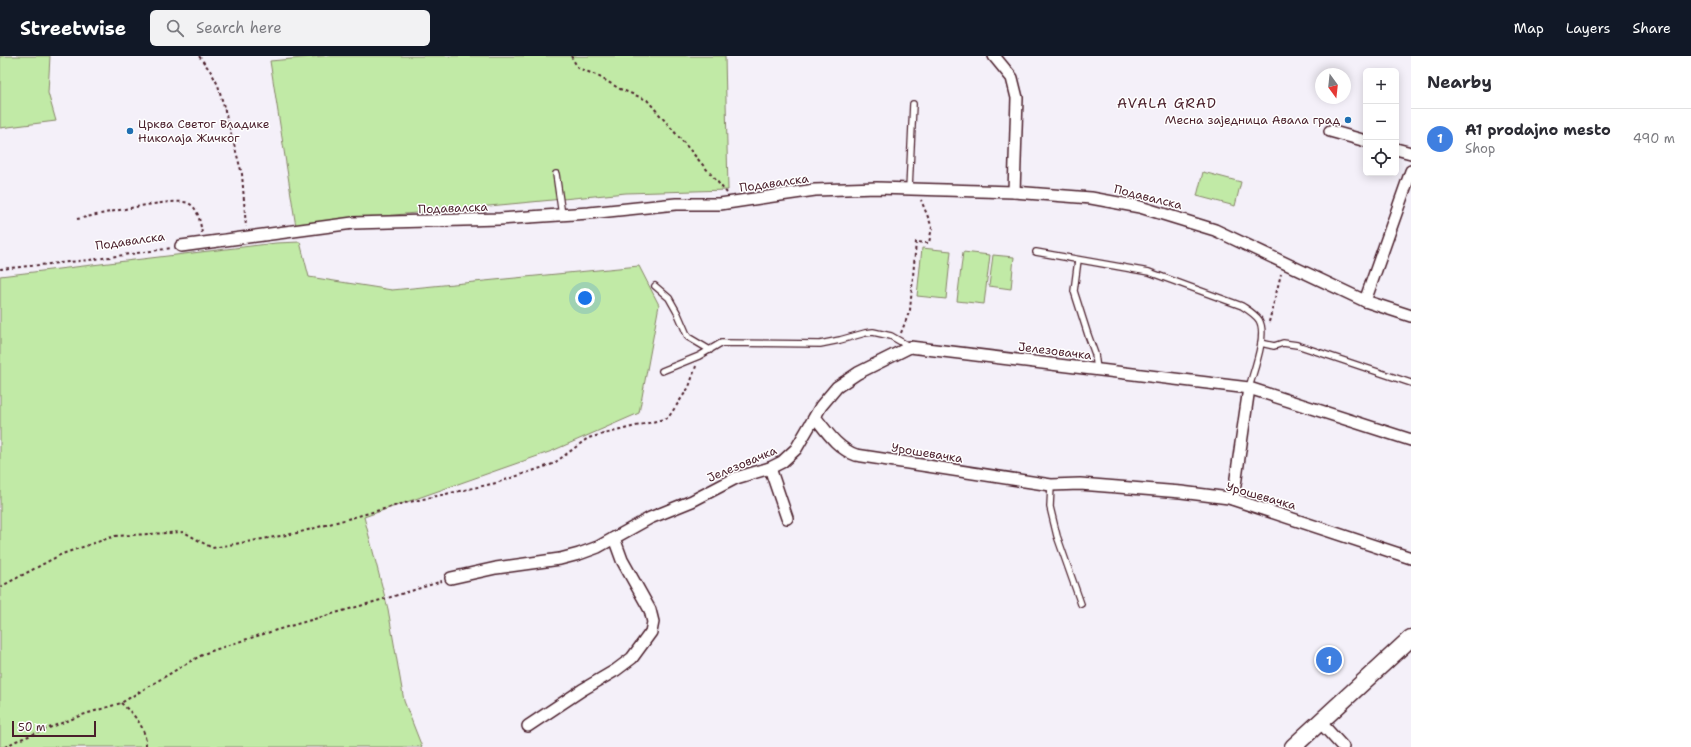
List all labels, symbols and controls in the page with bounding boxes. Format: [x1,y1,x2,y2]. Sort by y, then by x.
search box [150,10,430,46]
text: Streetwise [20,16,126,41]
icon: search [164,17,186,39]
text: Search here [196,18,282,38]
text: Map [1514,19,1544,37]
text: Layers [1566,19,1610,37]
text: Share [1632,19,1671,37]
north arrow [1315,68,1351,104]
map controls [1363,68,1399,176]
button: + [1363,68,1399,104]
text: Nearby [1427,71,1492,93]
district label: AVALA GRAD [1117,94,1217,112]
button: − [1363,104,1399,140]
place label: Месна заједница Авала град [1165,112,1340,128]
marker: Месна заједница Авала град [1343,115,1353,125]
place label: Црква Светог Владике Николаја Жичког [138,116,270,146]
text: A1 prodajno mesto [1465,120,1611,140]
marker: Црква Светог Владике Николаја Жичког [125,126,135,136]
text: 1 [1437,130,1443,147]
text: 490 m [1633,130,1675,147]
button: locate [1363,140,1399,176]
text: Shop [1465,140,1495,157]
street label: Подавалска [738,170,810,196]
street label: Подавалска [1112,181,1184,213]
street label: Подавалска [418,199,489,217]
street label: Подавалска [94,228,166,254]
your location [575,288,595,308]
street label: Јелезовачка [1017,339,1093,364]
street label: Урошевачка [890,439,964,467]
street label: Јелезовачка [705,442,780,486]
street label: Урошевачка [1224,478,1298,514]
pin: 1 [1316,645,1342,675]
scale bar [12,719,96,738]
text: 50 m [18,720,46,735]

